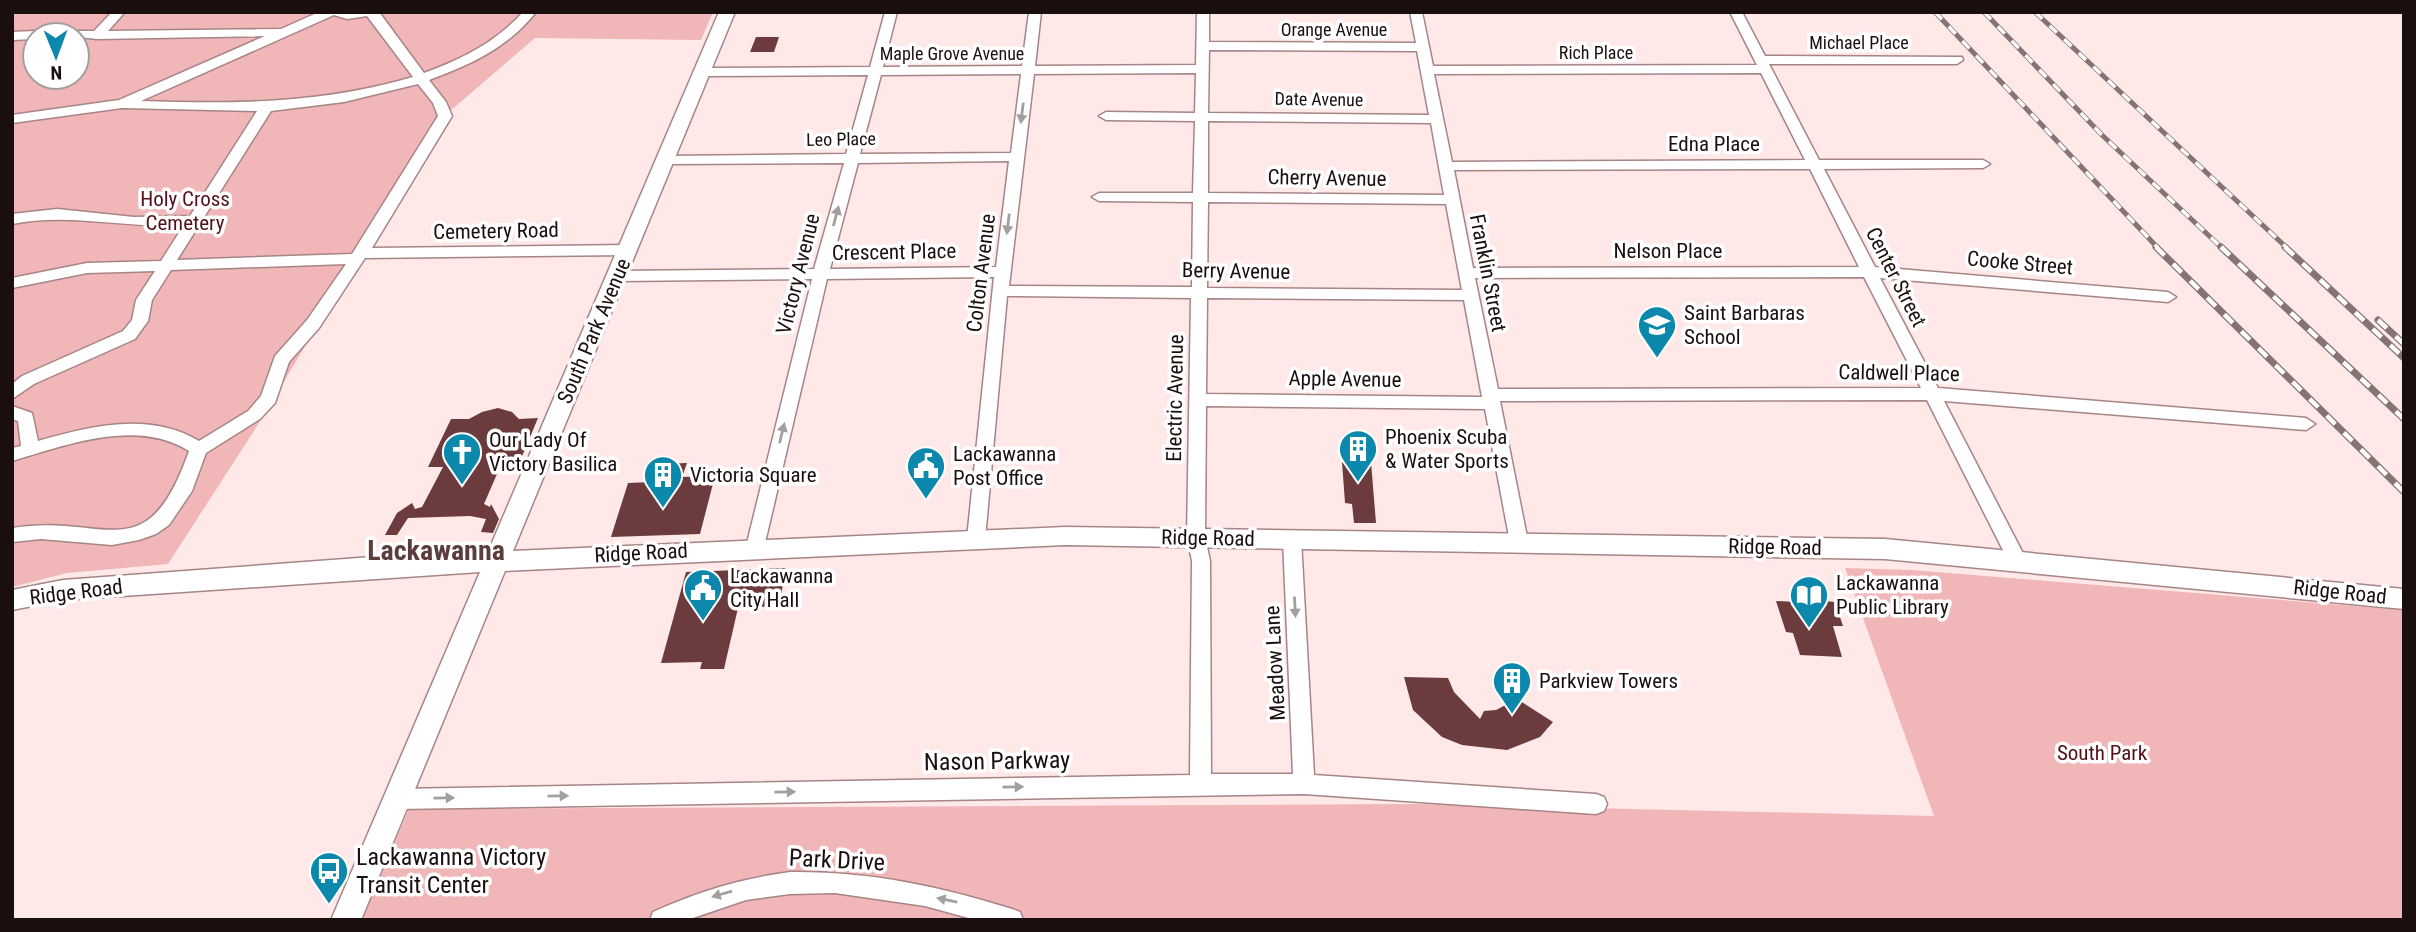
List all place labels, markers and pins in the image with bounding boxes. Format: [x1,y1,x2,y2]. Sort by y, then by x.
place label: Saint Barbaras School [1684,301,1805,349]
school or university icon: Saint Barbaras School [1636,304,1678,359]
place label: Phoenix Scuba & Water Sports [1385,425,1509,473]
place label: Our Lady Of Victory Basilica [489,428,617,476]
building icon: Phoenix Scuba & Water Sports [1337,428,1379,483]
church icon: Our Lady Of Victory Basilica [441,431,483,486]
place label: Lackawanna Post Office [953,442,1056,490]
public building icon: Lackawanna Post Office [905,445,947,500]
building icon: Victoria Square [642,454,684,509]
place label: Victoria Square [690,463,817,487]
place label: Lackawanna City Hall [730,564,833,612]
public building icon: Lackawanna City Hall [682,567,724,622]
place label: Lackawanna Public Library [1836,571,1949,619]
library icon: Lackawanna Public Library [1788,574,1830,629]
building icon: Parkview Towers [1491,660,1533,715]
place label: Parkview Towers [1539,669,1678,693]
place label: Lackawanna Victory Transit Center [356,843,546,899]
bus stop icon: Lackawanna Victory Transit Center [308,850,350,905]

